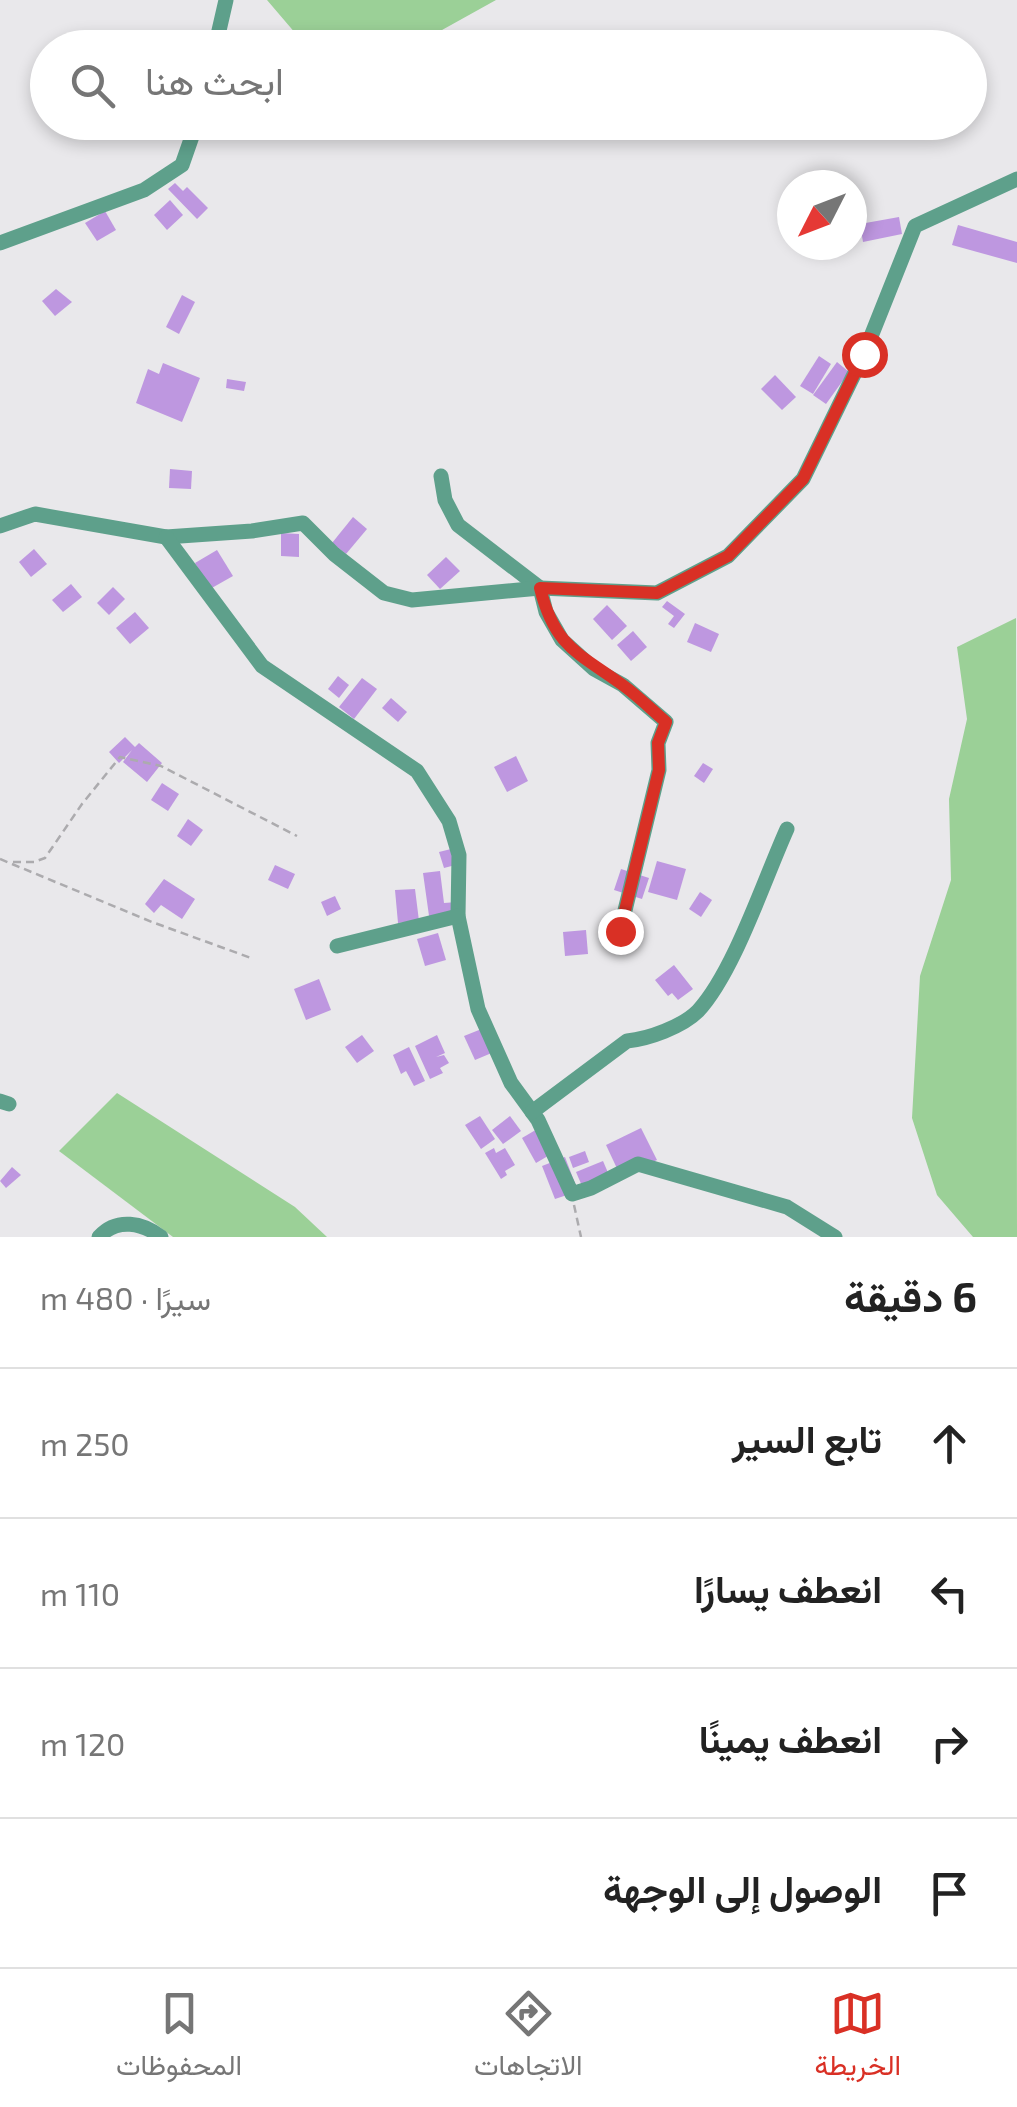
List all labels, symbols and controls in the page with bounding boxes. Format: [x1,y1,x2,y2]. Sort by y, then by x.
search box [30,30,987,140]
text: ابحث هنا [145,57,284,103]
icon: search [65,58,120,113]
north arrow [777,170,867,260]
route start [842,332,888,378]
route end [598,909,644,955]
text: 6 دقيقة [844,1270,977,1320]
text: سيرًا · 480 m [40,1278,211,1316]
text: تابع السير [732,1415,882,1461]
icon: ahead [922,1416,977,1471]
text: 250 m [40,1424,130,1462]
text: انعطف يسارًا [694,1565,882,1611]
icon: left [922,1566,977,1621]
text: 110 m [40,1574,120,1612]
text: انعطف يمينًا [699,1715,882,1761]
icon: right [922,1716,977,1771]
text: 120 m [40,1724,125,1762]
text: الوصول إلى الوجهة [603,1865,882,1911]
icon: arrive [922,1866,977,1921]
tab: المحفوظات [116,1986,242,2090]
tab: الاتجاهات [474,1986,583,2090]
tab: الخريطة [814,1986,901,2090]

